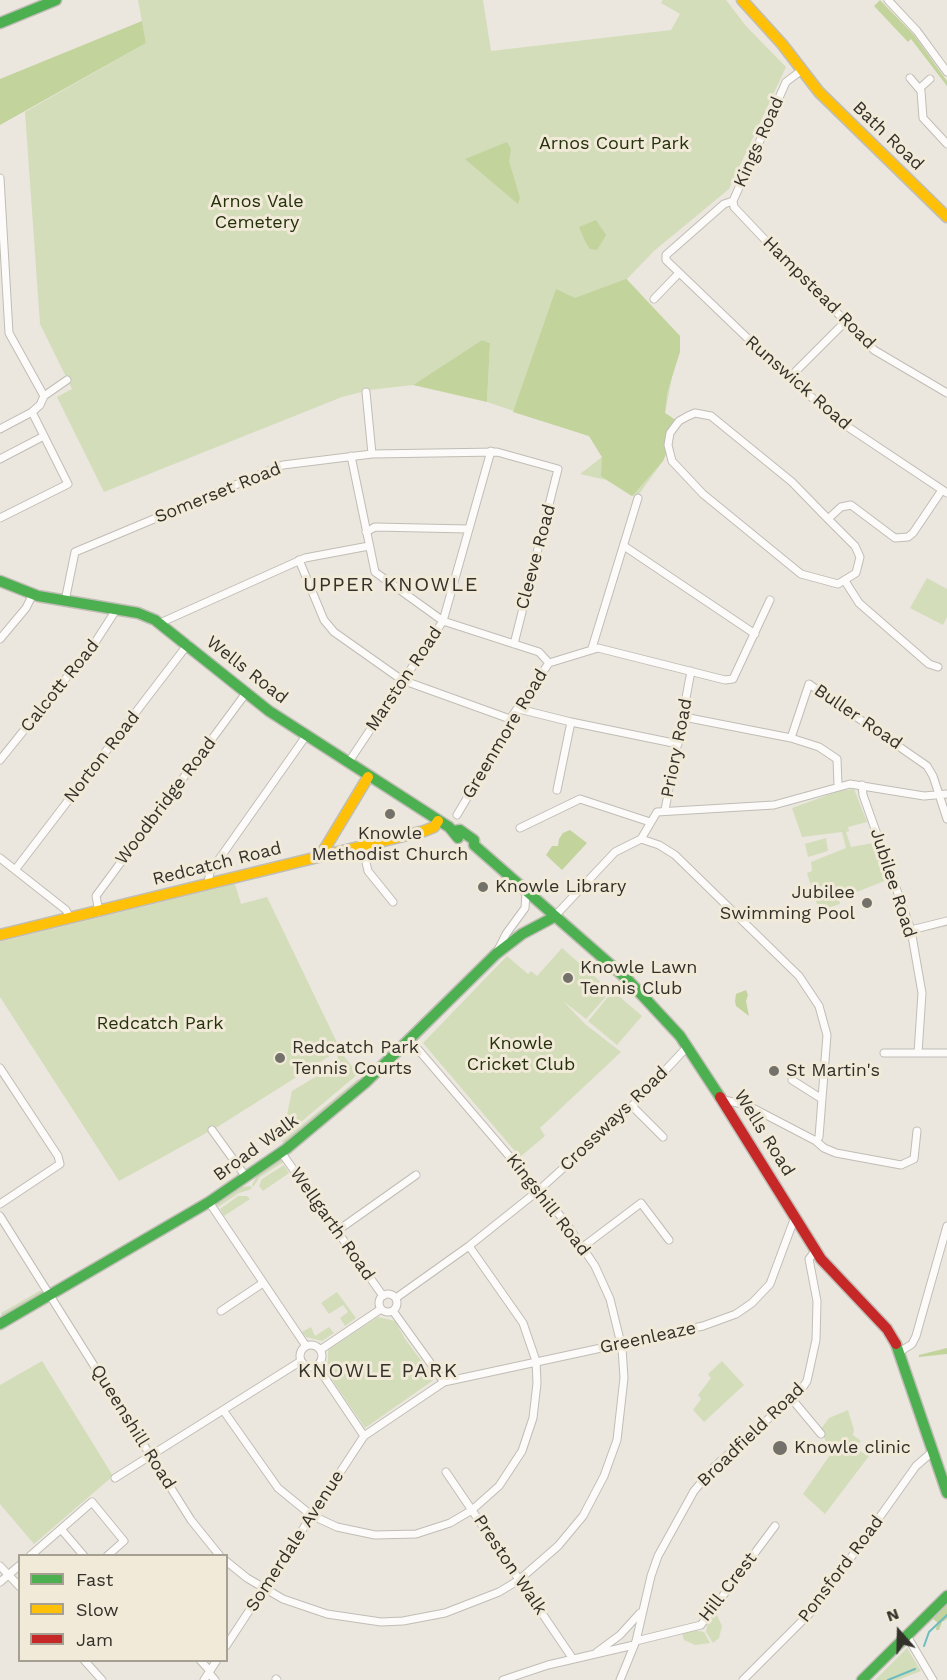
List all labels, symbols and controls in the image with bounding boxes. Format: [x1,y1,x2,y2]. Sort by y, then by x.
street label: Kings Road [729,93,789,191]
street label: Bath Road [848,97,928,175]
park label: Arnos Court Park [539,133,689,155]
park label: Arnos Vale Cemetery [210,191,304,234]
street label: Hampstead Road [758,232,880,354]
street label: Runswick Road [741,331,855,435]
street label: Somerset Road [152,458,284,528]
street label: Cleeve Road [512,502,560,612]
district label: UPPER KNOWLE [303,573,479,597]
street label: Marston Road [361,623,447,735]
street label: Wells Road [202,631,292,709]
street label: Calcott Road [16,635,104,737]
street label: Greenmore Road [458,665,552,803]
street label: Buller Road [810,680,906,754]
street label: Priory Road [657,697,697,799]
street label: Norton Road [60,707,144,807]
street label: Woodbridge Road [111,733,221,869]
marker: Knowle Methodist Church [383,807,397,821]
place label: Knowle Methodist Church [312,823,468,866]
street label: Jubilee Road [865,826,921,940]
street label: Redcatch Road [150,838,284,890]
place label: Knowle Library [495,876,626,898]
marker: Knowle Library [476,880,490,894]
place label: Jubilee Swimming Pool [720,882,855,924]
marker: Jubilee Swimming Pool [860,896,874,910]
place label: Knowle Lawn Tennis Club [580,957,697,1000]
marker: Knowle Lawn Tennis Club [561,971,575,985]
park label: Redcatch Park [97,1013,223,1035]
park label: Knowle Cricket Club [467,1033,575,1076]
place label: Redcatch Park Tennis Courts [292,1037,419,1080]
marker: Redcatch Park Tennis Courts [273,1051,287,1065]
place label: St Martin's [786,1060,880,1082]
street label: Crossways Road [556,1062,672,1176]
marker: St Martin's [767,1064,781,1078]
street label: Wells Road [729,1086,799,1180]
street label: Broad Walk [209,1110,303,1186]
street label: Kingshill Road [501,1150,595,1260]
street label: Wellgarth Road [285,1163,379,1285]
street label: Greenleaze [598,1317,698,1359]
district label: KNOWLE PARK [298,1359,458,1383]
street label: Queenshill Road [86,1361,180,1493]
street label: Broadfield Road [693,1379,809,1491]
place label: Knowle clinic [794,1437,911,1459]
marker: Knowle clinic [771,1439,789,1457]
street label: Somerdale Avenue [241,1466,349,1616]
street label: Preston Walk [469,1511,551,1619]
street label: Ponsford Road [794,1511,888,1627]
street label: Hill Crest [694,1548,762,1626]
legend [18,1554,228,1662]
text: Fast [76,1569,113,1590]
text: Slow [76,1599,119,1620]
north arrow [869,1602,929,1662]
text: N [884,1604,901,1626]
text: Jam [76,1629,113,1650]

